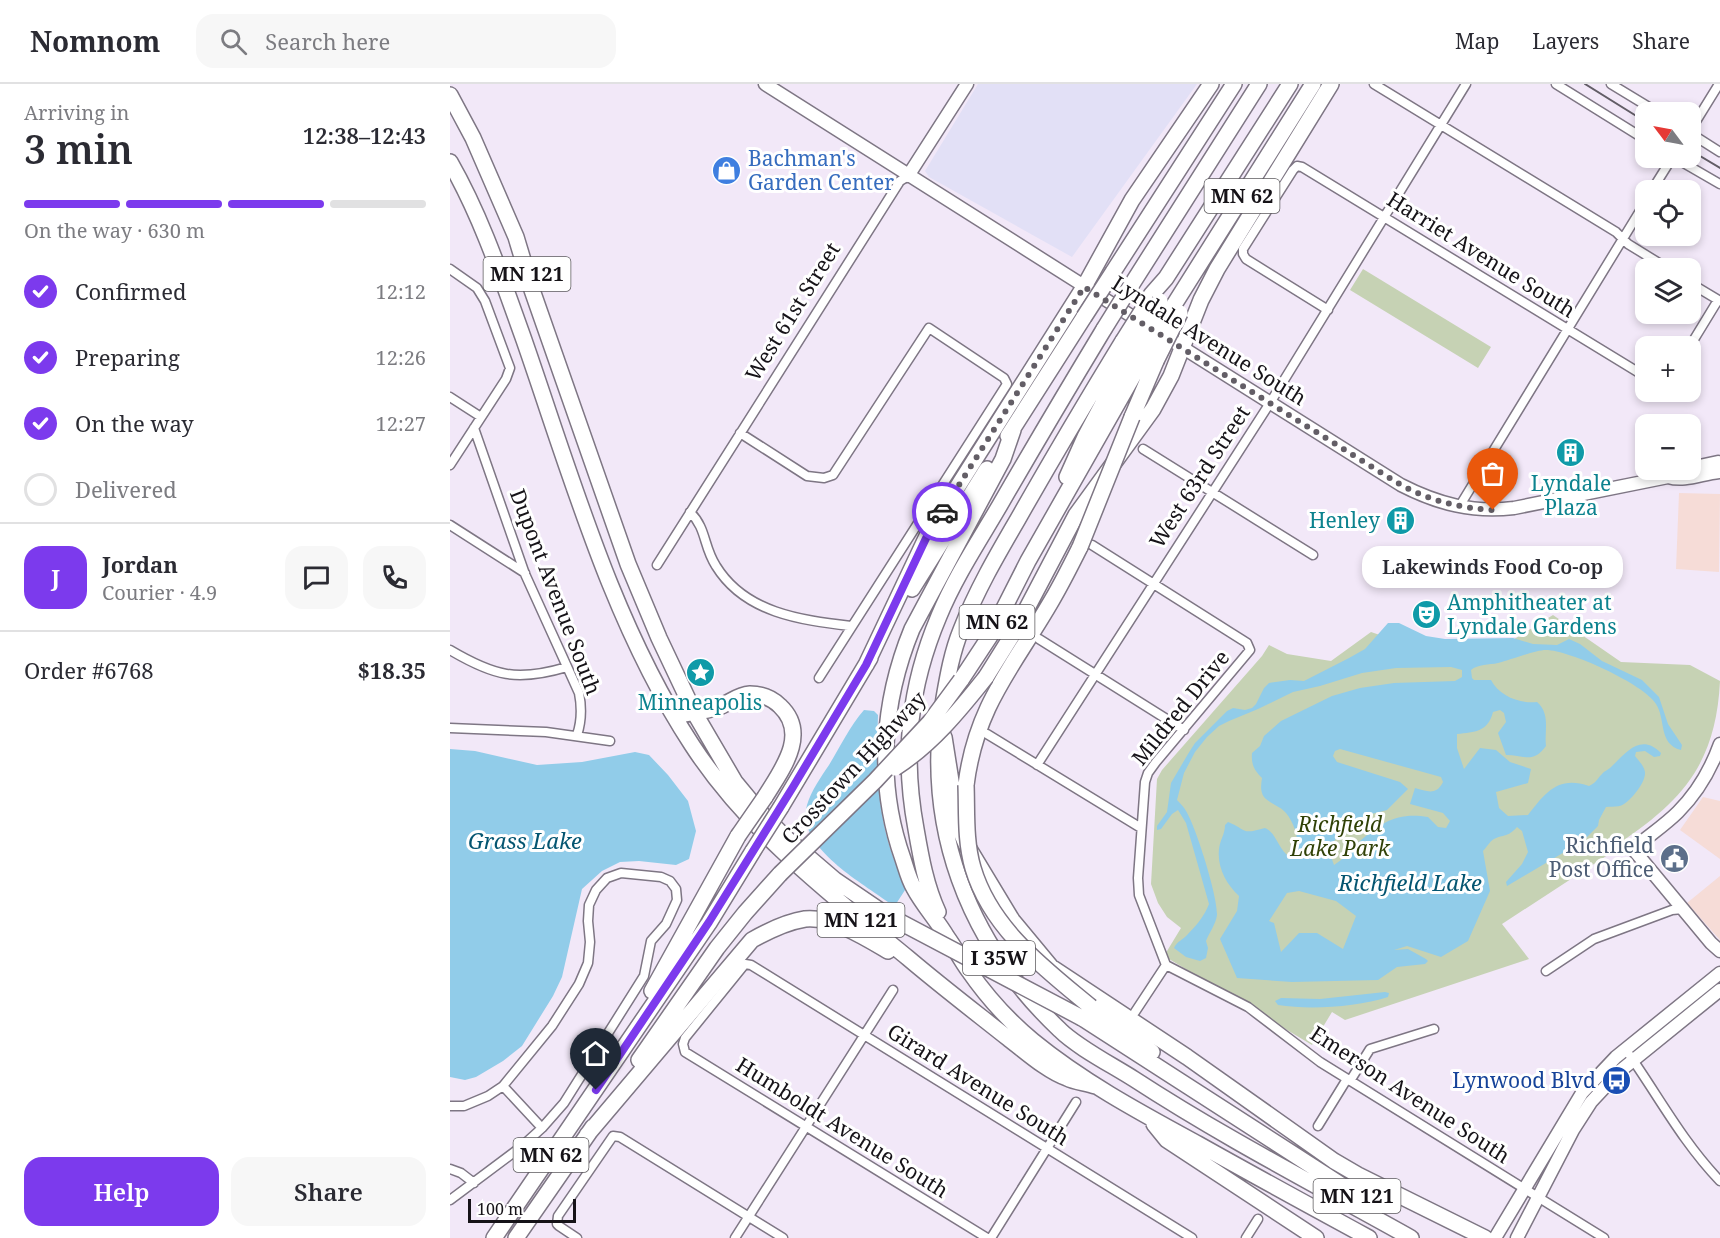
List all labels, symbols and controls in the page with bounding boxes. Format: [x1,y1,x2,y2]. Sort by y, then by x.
search box [196,14,616,68]
text: Nomnom [30,22,160,60]
icon: search [217,25,250,58]
text: Search here [265,26,390,56]
text: Map [1455,27,1499,55]
text: Layers [1532,27,1599,55]
text: Share [1632,27,1690,55]
text: Arriving in [24,99,129,126]
north arrow [1635,102,1701,168]
map controls [1635,102,1701,480]
text: 12:38–12:43 [303,120,426,150]
text: 3 min [24,122,133,175]
place label: Bachman's Garden Center [748,144,894,196]
shop icon: Bachman's Garden Center [711,155,743,187]
road number: MN 62 [1204,179,1280,213]
button: locate [1635,180,1701,246]
street label: Harriet Avenue South [1382,185,1581,324]
text: On the way · 630 m [24,217,205,244]
street label: West 61st Street [738,237,846,386]
road number: MN 121 [484,257,571,291]
button: layers [1635,258,1701,324]
street label: Lyndale Avenue South [1107,269,1312,411]
icon: check [24,275,57,308]
text: Confirmed [75,276,186,306]
text: 12:12 [376,278,426,305]
button: + [1635,336,1701,402]
icon: check [24,341,57,374]
text: Preparing [75,342,180,372]
text: 12:26 [376,344,426,371]
street label: West 63rd Street [1143,400,1256,553]
icon: check [24,407,57,440]
text: On the way [75,408,194,438]
text: 12:27 [376,410,426,437]
button: − [1635,414,1701,480]
building icon: Lyndale Plaza [1555,437,1587,469]
pin [1467,448,1518,510]
icon: bag [1476,457,1509,490]
place label: Lyndale Plaza [1531,469,1611,521]
text: Delivered [75,474,177,504]
courier [912,482,972,542]
street label: Dupont Avenue South [504,485,608,698]
icon: car [926,496,959,529]
building icon: Henley [1385,505,1417,537]
place label: Henley [1309,506,1380,534]
button: chat [285,546,348,609]
button: phone [363,546,426,609]
callout: Lakewinds Food Co-op [1362,546,1624,588]
text: Jordan [102,549,178,579]
text: Lakewinds Food Co-op [1382,553,1603,580]
text: J [51,562,60,592]
text: Courier · 4.9 [102,579,217,606]
place label: Amphitheater at Lyndale Gardens [1447,588,1617,640]
theatre icon: Amphitheater at Lyndale Gardens [1410,599,1442,631]
road number: MN 62 [960,605,1034,639]
street label: Mildred Drive [1125,644,1235,771]
text: Order #6768 [24,655,154,685]
text: $18.35 [357,655,426,685]
place icon: Minneapolis [684,656,716,688]
street label: Crosstown Highway [775,685,932,850]
place label: Minneapolis [638,688,762,716]
park label: Richfield Lake Park [1289,810,1391,862]
water label: Grass Lake [468,825,582,855]
place label: Richfield Post Office [1549,831,1654,883]
public building icon: Richfield Post Office [1659,842,1691,874]
water label: Richfield Lake [1337,867,1482,897]
road number: MN 121 [818,903,904,937]
road number: I 35W [963,941,1035,975]
street label: Girard Avenue South [882,1017,1075,1152]
street label: Emerson Avenue South [1305,1019,1516,1169]
pin [570,1028,621,1090]
icon: home [579,1037,612,1070]
street label: Humboldt Avenue South [731,1050,954,1204]
bus stop icon: Lynwood Blvd [1601,1065,1633,1097]
place label: Lynwood Blvd [1452,1066,1596,1094]
road number: MN 62 [513,1138,588,1172]
button: Help [24,1157,219,1226]
button: Share [231,1157,426,1226]
road number: MN 121 [1314,1179,1400,1213]
scale bar [468,1196,576,1224]
text: 100 m [477,1198,523,1220]

